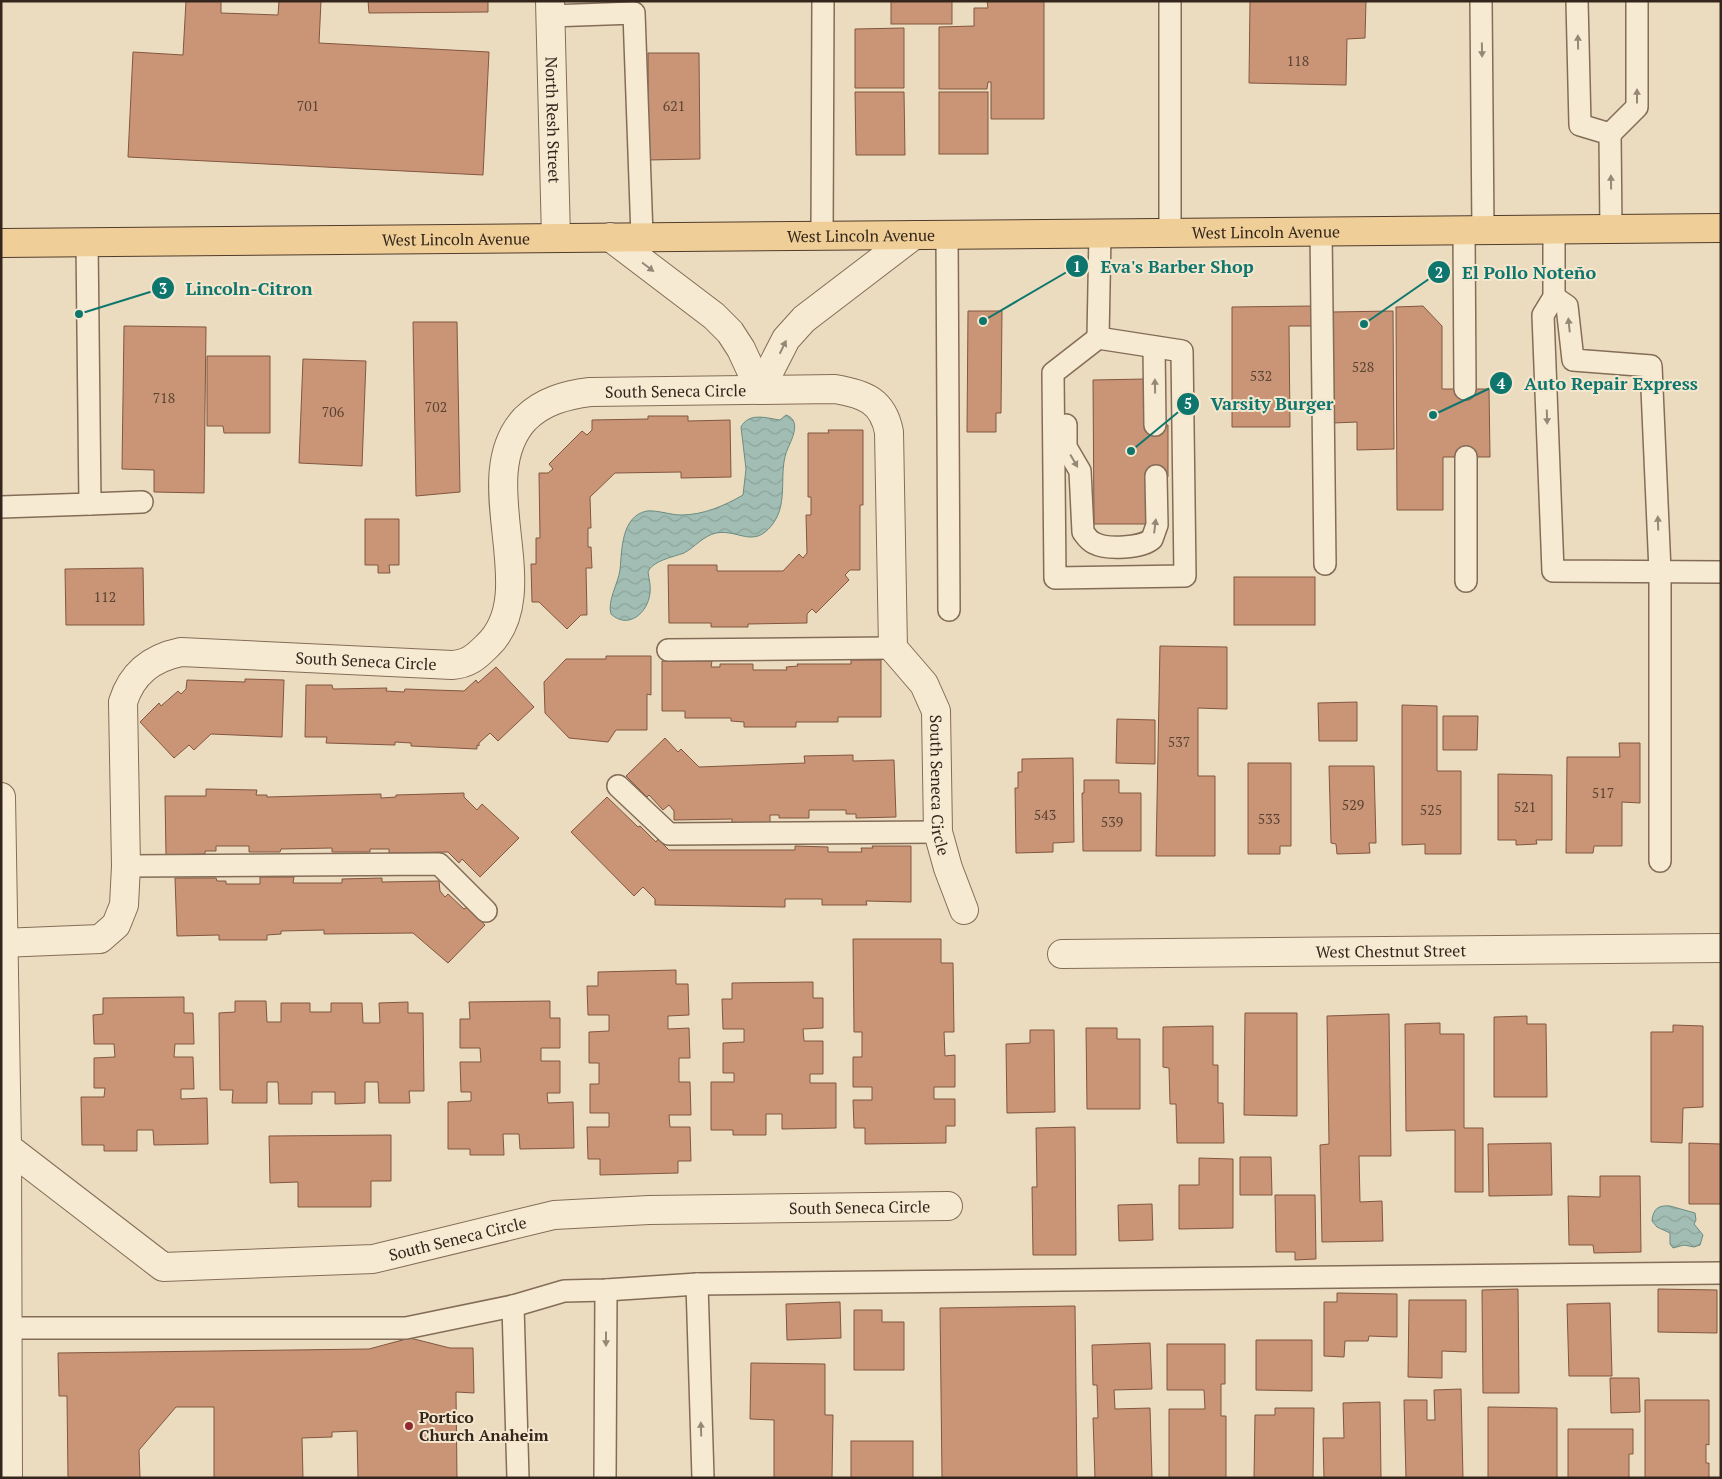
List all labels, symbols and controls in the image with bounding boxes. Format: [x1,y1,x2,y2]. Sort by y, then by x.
one-way arrow [1574,34,1582,50]
one-way arrow [1478,42,1486,58]
house number: 118 [1287,51,1309,70]
street label: North Resh Street [540,56,566,184]
one-way arrow [1633,88,1641,104]
house number: 701 [297,96,319,115]
house number: 621 [663,96,685,115]
one-way arrow [1606,174,1614,190]
street label: West Lincoln Avenue [1192,220,1340,244]
street label: West Lincoln Avenue [787,224,935,247]
street label: West Lincoln Avenue [382,227,530,251]
callout: Eva's Barber Shop [1065,250,1263,283]
text: Eva's Barber Shop [1100,254,1254,278]
text: 1 [1073,256,1081,276]
callout: El Pollo Noteño [1426,256,1606,289]
text: El Pollo Noteño [1462,260,1596,284]
one-way arrow [641,261,654,272]
text: 2 [1435,262,1443,282]
callout: Lincoln-Citron [150,272,323,305]
text: Lincoln-Citron [185,276,313,300]
text: 3 [159,278,167,298]
one-way arrow [1565,317,1573,333]
one-way arrow [779,340,787,354]
house number: 528 [1352,357,1374,376]
house number: 532 [1250,366,1272,385]
callout: Auto Repair Express [1489,367,1708,400]
text: Auto Repair Express [1524,371,1698,395]
text: 4 [1497,373,1506,393]
one-way arrow [1150,378,1158,394]
street label: South Seneca Circle [605,379,746,403]
callout: Varsity Burger [1175,387,1343,420]
house number: 718 [153,388,175,407]
text: Varsity Burger [1210,391,1334,415]
text: 5 [1184,393,1192,413]
house number: 702 [425,397,447,416]
house number: 706 [322,402,345,421]
one-way arrow [1543,409,1551,425]
one-way arrow [1070,455,1079,468]
one-way arrow [1653,515,1661,531]
one-way arrow [1152,518,1160,534]
house number: 112 [94,587,116,606]
street label: South Seneca Circle [295,647,437,675]
street label: South Seneca Circle [925,715,955,858]
house number: 537 [1168,732,1190,751]
house number: 517 [1592,783,1614,802]
house number: 529 [1342,795,1364,814]
house number: 521 [1514,797,1536,816]
house number: 525 [1420,800,1442,819]
house number: 543 [1034,805,1056,824]
house number: 533 [1258,809,1280,828]
house number: 539 [1101,812,1123,831]
street label: West Chestnut Street [1316,939,1466,963]
street label: South Seneca Circle [789,1195,930,1219]
street label: South Seneca Circle [386,1211,529,1266]
one-way arrow [602,1331,610,1347]
place label: Portico Church Anaheim [419,1406,549,1446]
marker: Portico Church Anaheim [403,1420,415,1432]
one-way arrow [697,1421,705,1437]

